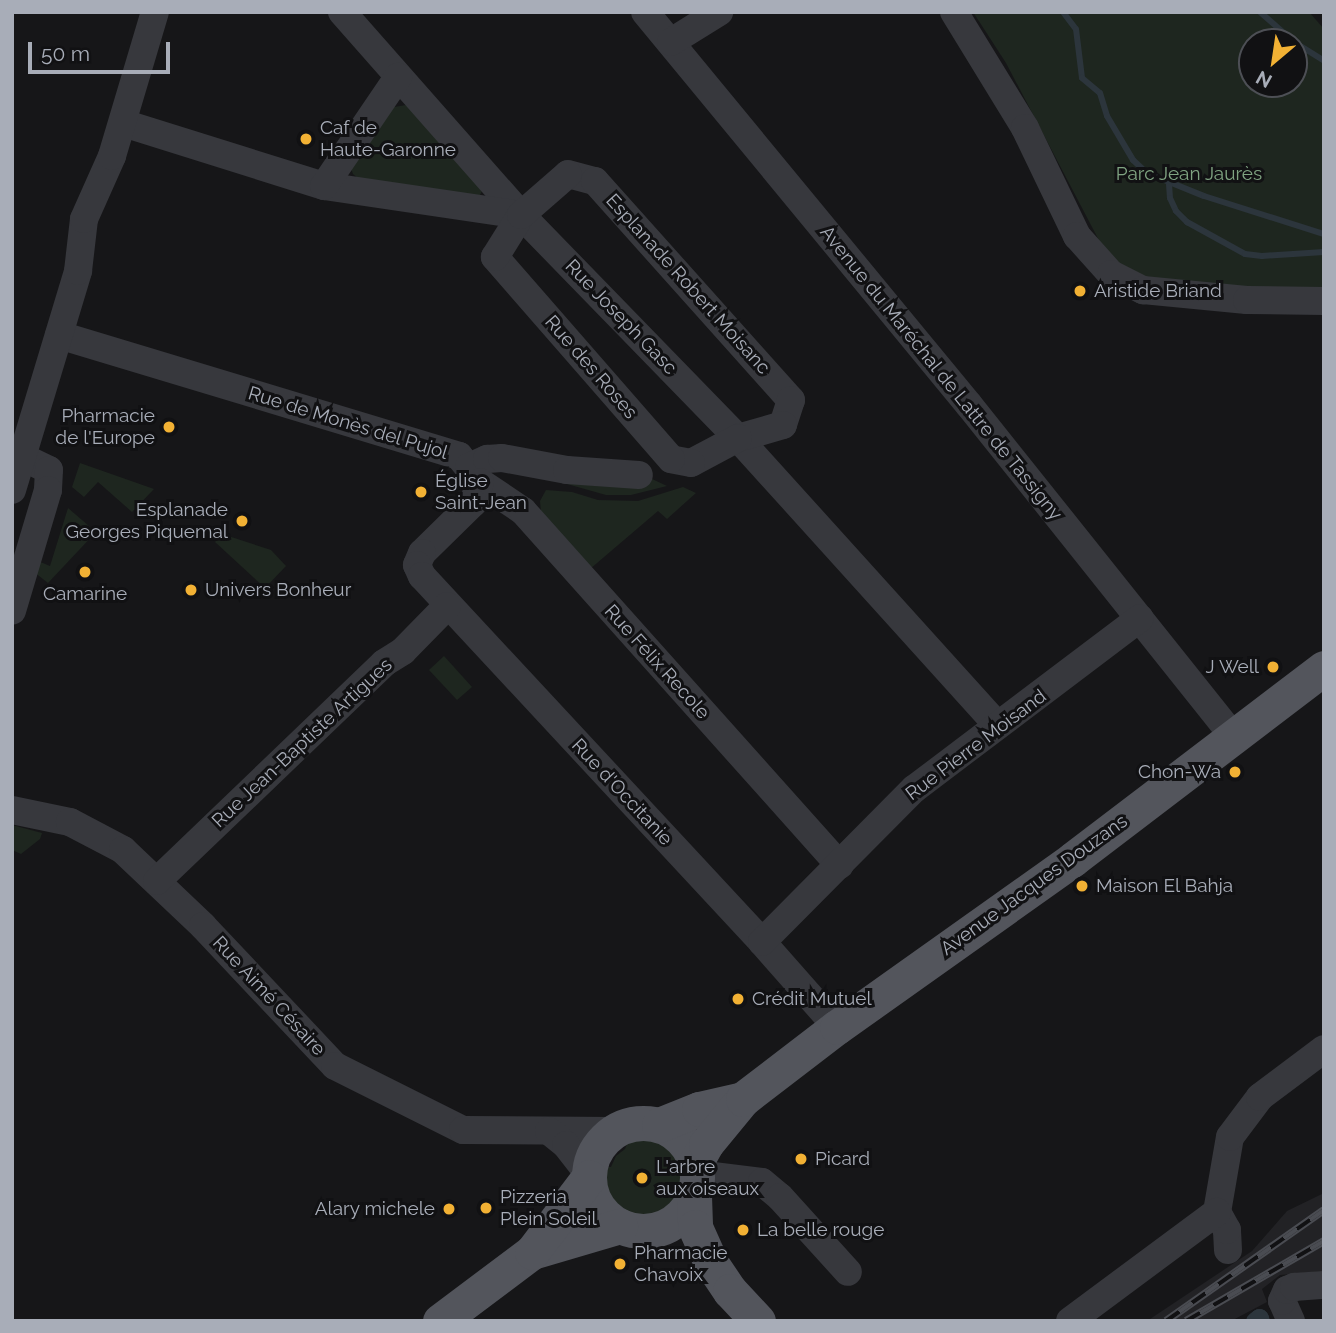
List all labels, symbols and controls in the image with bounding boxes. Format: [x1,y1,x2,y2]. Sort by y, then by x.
scale bar [32,28,173,72]
north arrow [1238,28,1308,98]
text: 50 m [41,41,90,66]
text: N [1252,66,1275,93]
place label: Caf de Haute-Garonne [320,117,456,161]
marker: Caf de Haute-Garonne [298,131,314,147]
park label: Parc Jean Jaurès [1115,163,1263,185]
street label: Esplanade Robert Moisanc [601,189,775,379]
street label: Avenue du Maréchal de Lattre de Tassigny [815,221,1067,525]
street label: Rue Joseph Gasc [560,255,682,379]
place label: Aristide Briand [1094,280,1222,302]
marker: Aristide Briand [1072,283,1088,299]
street label: Rue des Roses [540,311,642,423]
street label: Rue de Monès del Pujol [245,382,451,464]
place label: Pharmacie de l'Europe [55,405,155,449]
marker: Pharmacie de l'Europe [161,419,177,435]
place label: Église Saint-Jean [435,470,527,514]
marker: Église Saint-Jean [413,484,429,500]
place label: Esplanade Georges Piquemal [66,499,228,543]
marker: Esplanade Georges Piquemal [234,513,250,529]
marker: Camarine [77,564,93,580]
place label: Univers Bonheur [205,579,351,601]
marker: Univers Bonheur [183,582,199,598]
place label: Camarine [43,583,127,605]
street label: Rue Félix Recole [600,600,714,724]
street label: Rue Jean-Baptiste Artigues [207,653,397,833]
place label: J Well [1205,656,1259,678]
marker: J Well [1265,659,1281,675]
street label: Rue Pierre Moisand [901,685,1051,805]
street label: Rue d'Occitanie [567,734,677,850]
place label: Chon-Wa [1138,761,1221,783]
marker: Chon-Wa [1227,764,1243,780]
street label: Avenue Jacques Douzans [936,810,1132,960]
place label: Maison El Bahja [1096,875,1234,897]
marker: Maison El Bahja [1074,878,1090,894]
street label: Rue Aimé Césaire [208,931,330,1061]
place label: Crédit Mutuel [752,988,872,1010]
marker: Crédit Mutuel [730,991,746,1007]
place label: Picard [815,1148,870,1170]
marker: Picard [793,1151,809,1167]
place label: L'arbre aux oiseaux [656,1156,759,1200]
marker: L'arbre aux oiseaux [634,1170,650,1186]
place label: Pizzeria Plein Soleil [500,1186,597,1230]
place label: Alary michele [314,1198,435,1220]
marker: Pizzeria Plein Soleil [478,1200,494,1216]
marker: Alary michele [441,1201,457,1217]
place label: La belle rouge [757,1219,884,1241]
marker: La belle rouge [735,1222,751,1238]
place label: Pharmacie Chavoix [634,1242,727,1286]
marker: Pharmacie Chavoix [612,1256,628,1272]

